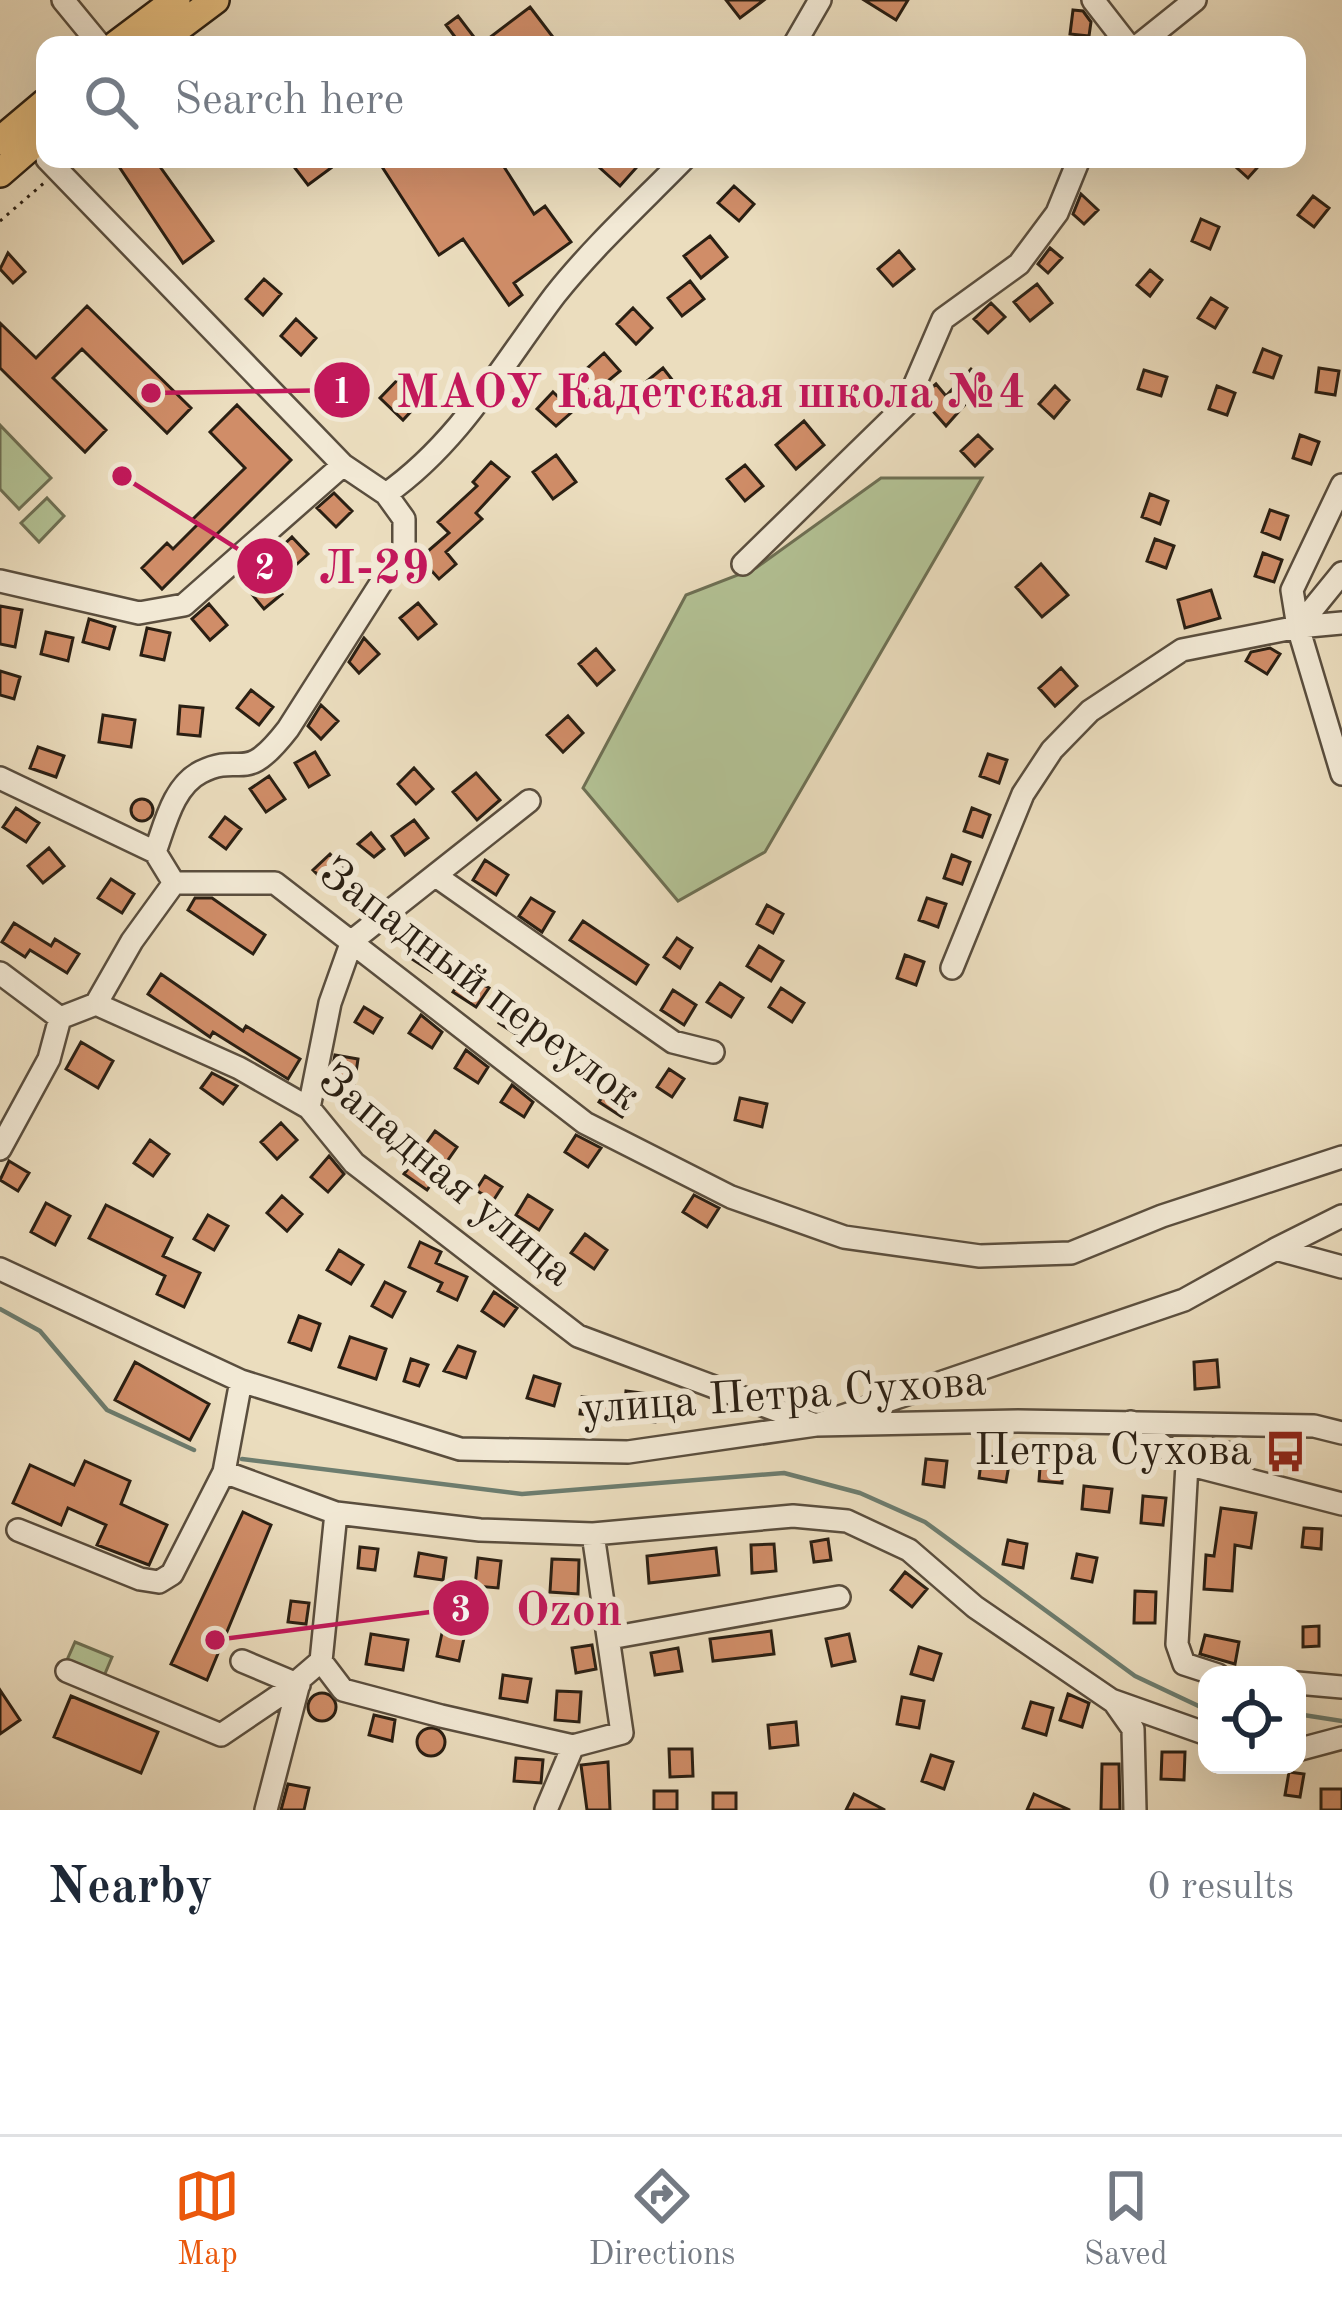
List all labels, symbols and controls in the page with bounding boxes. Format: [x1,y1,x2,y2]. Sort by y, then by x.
search box [36,36,1306,168]
icon: search [78,69,144,135]
text: Search here [174,79,404,124]
callout: МАОУ Кадетская школа №4 [312,348,1050,432]
text: МАОУ Кадетская школа №4 [396,370,1026,418]
text: 1 [332,376,352,412]
callout: Л-29 [235,524,453,608]
text: Л-29 [319,546,429,594]
text: 2 [255,552,275,588]
street label: Западный переулок [310,851,648,1121]
street label: Западная улица [309,1058,581,1296]
street label: улица Петра Сухова [580,1360,988,1434]
bus stop icon: Петра Сухова [1263,1429,1309,1475]
place label: Петра Сухова [974,1430,1252,1475]
callout: Ozon [431,1566,646,1650]
text: Ozon [515,1588,623,1636]
text: 3 [451,1594,471,1630]
map controls [1198,1666,1306,1774]
button: locate [1198,1666,1306,1774]
text: Nearby [48,1863,213,1914]
text: 0 results [1148,1868,1294,1907]
tab: Map [174,2163,240,2276]
tab: Directions [589,2163,735,2276]
tab: Saved [1084,2163,1168,2276]

